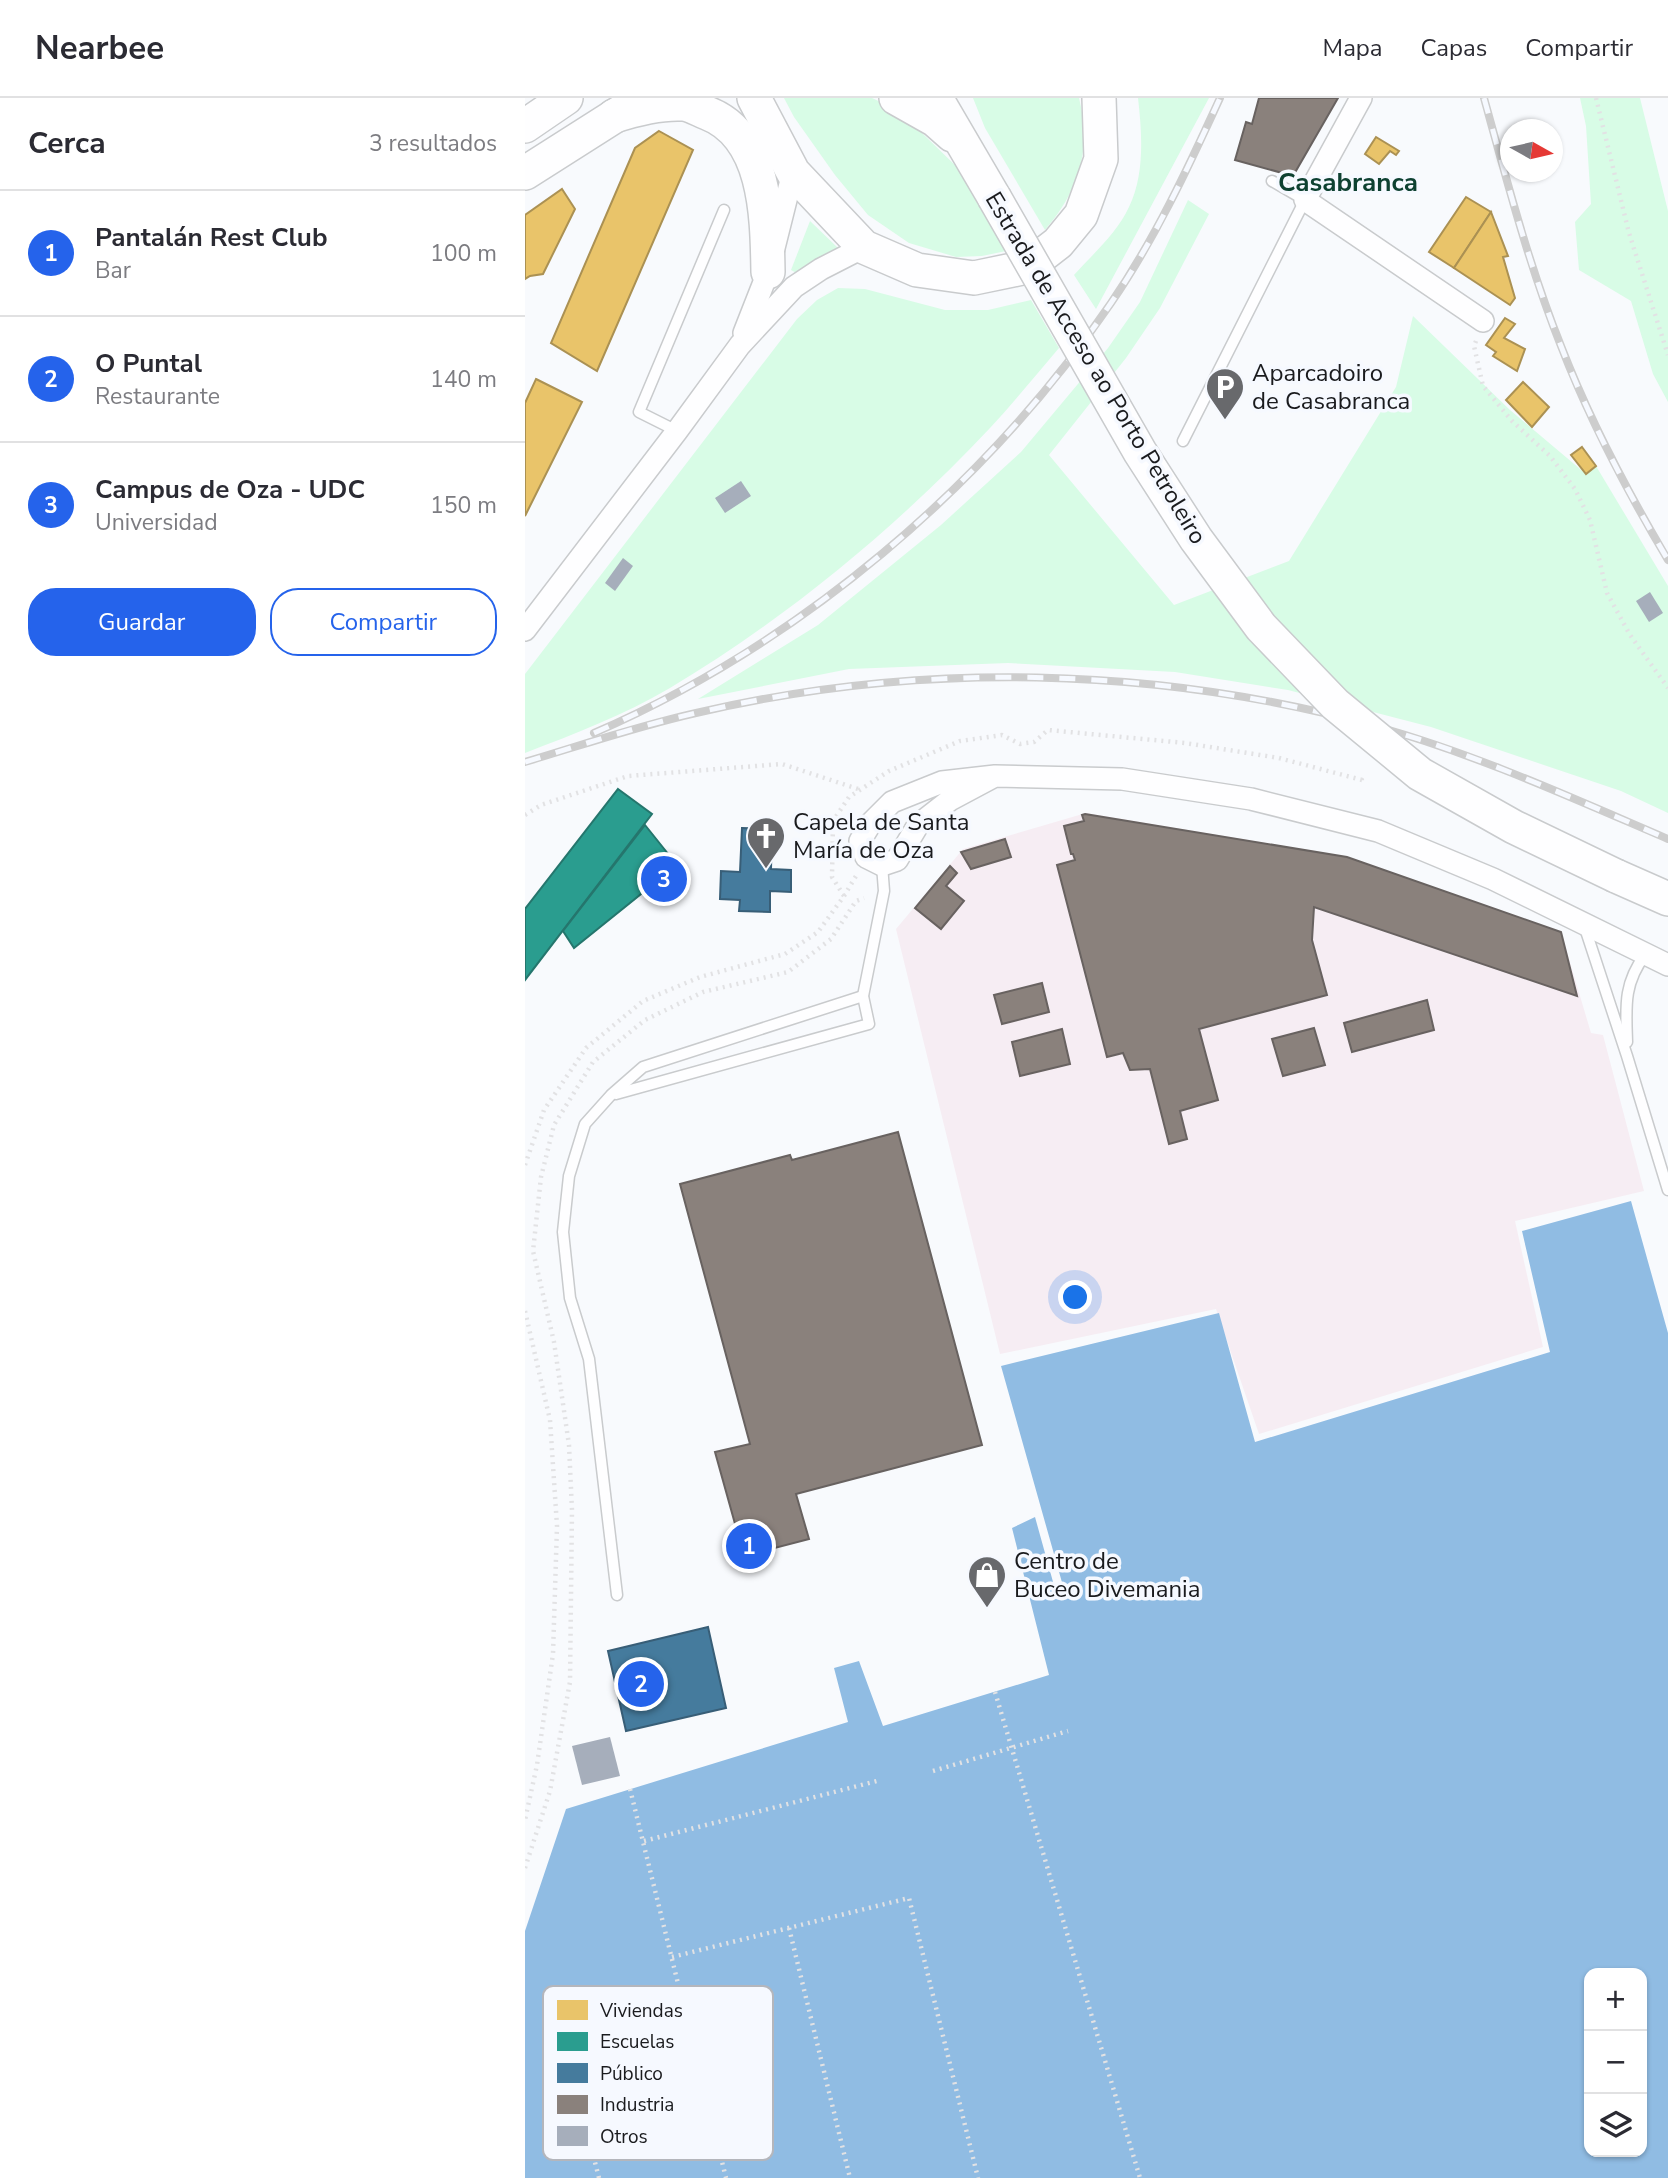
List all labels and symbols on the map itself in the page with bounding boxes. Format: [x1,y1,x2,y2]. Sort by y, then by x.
north arrow [1500,119,1563,182]
district label: Casabranca [1278,165,1418,200]
street label: Estrada de Acceso ao Porto Petroleiro [978,186,1214,550]
place label: Aparcadoiro de Casabranca [1252,357,1410,417]
parking icon: Aparcadoiro de Casabranca [1204,366,1246,421]
place label: Capela de Santa María de Oza [793,806,969,866]
church icon: Capela de Santa María de Oza [745,815,787,870]
pin: 3 [641,853,687,905]
your location [1058,1280,1092,1314]
pin: 1 [726,1520,772,1572]
place label: Centro de Buceo Divemania [1014,1545,1200,1605]
shop icon: Centro de Buceo Divemania [966,1554,1008,1609]
pin: 2 [618,1658,664,1710]
legend [543,1986,773,2160]
text: Viviendas [599,1998,683,2024]
text: Escuelas [600,2029,674,2055]
text: Público [600,2061,663,2087]
text: Industria [600,2092,674,2118]
text: Otros [600,2124,648,2150]

